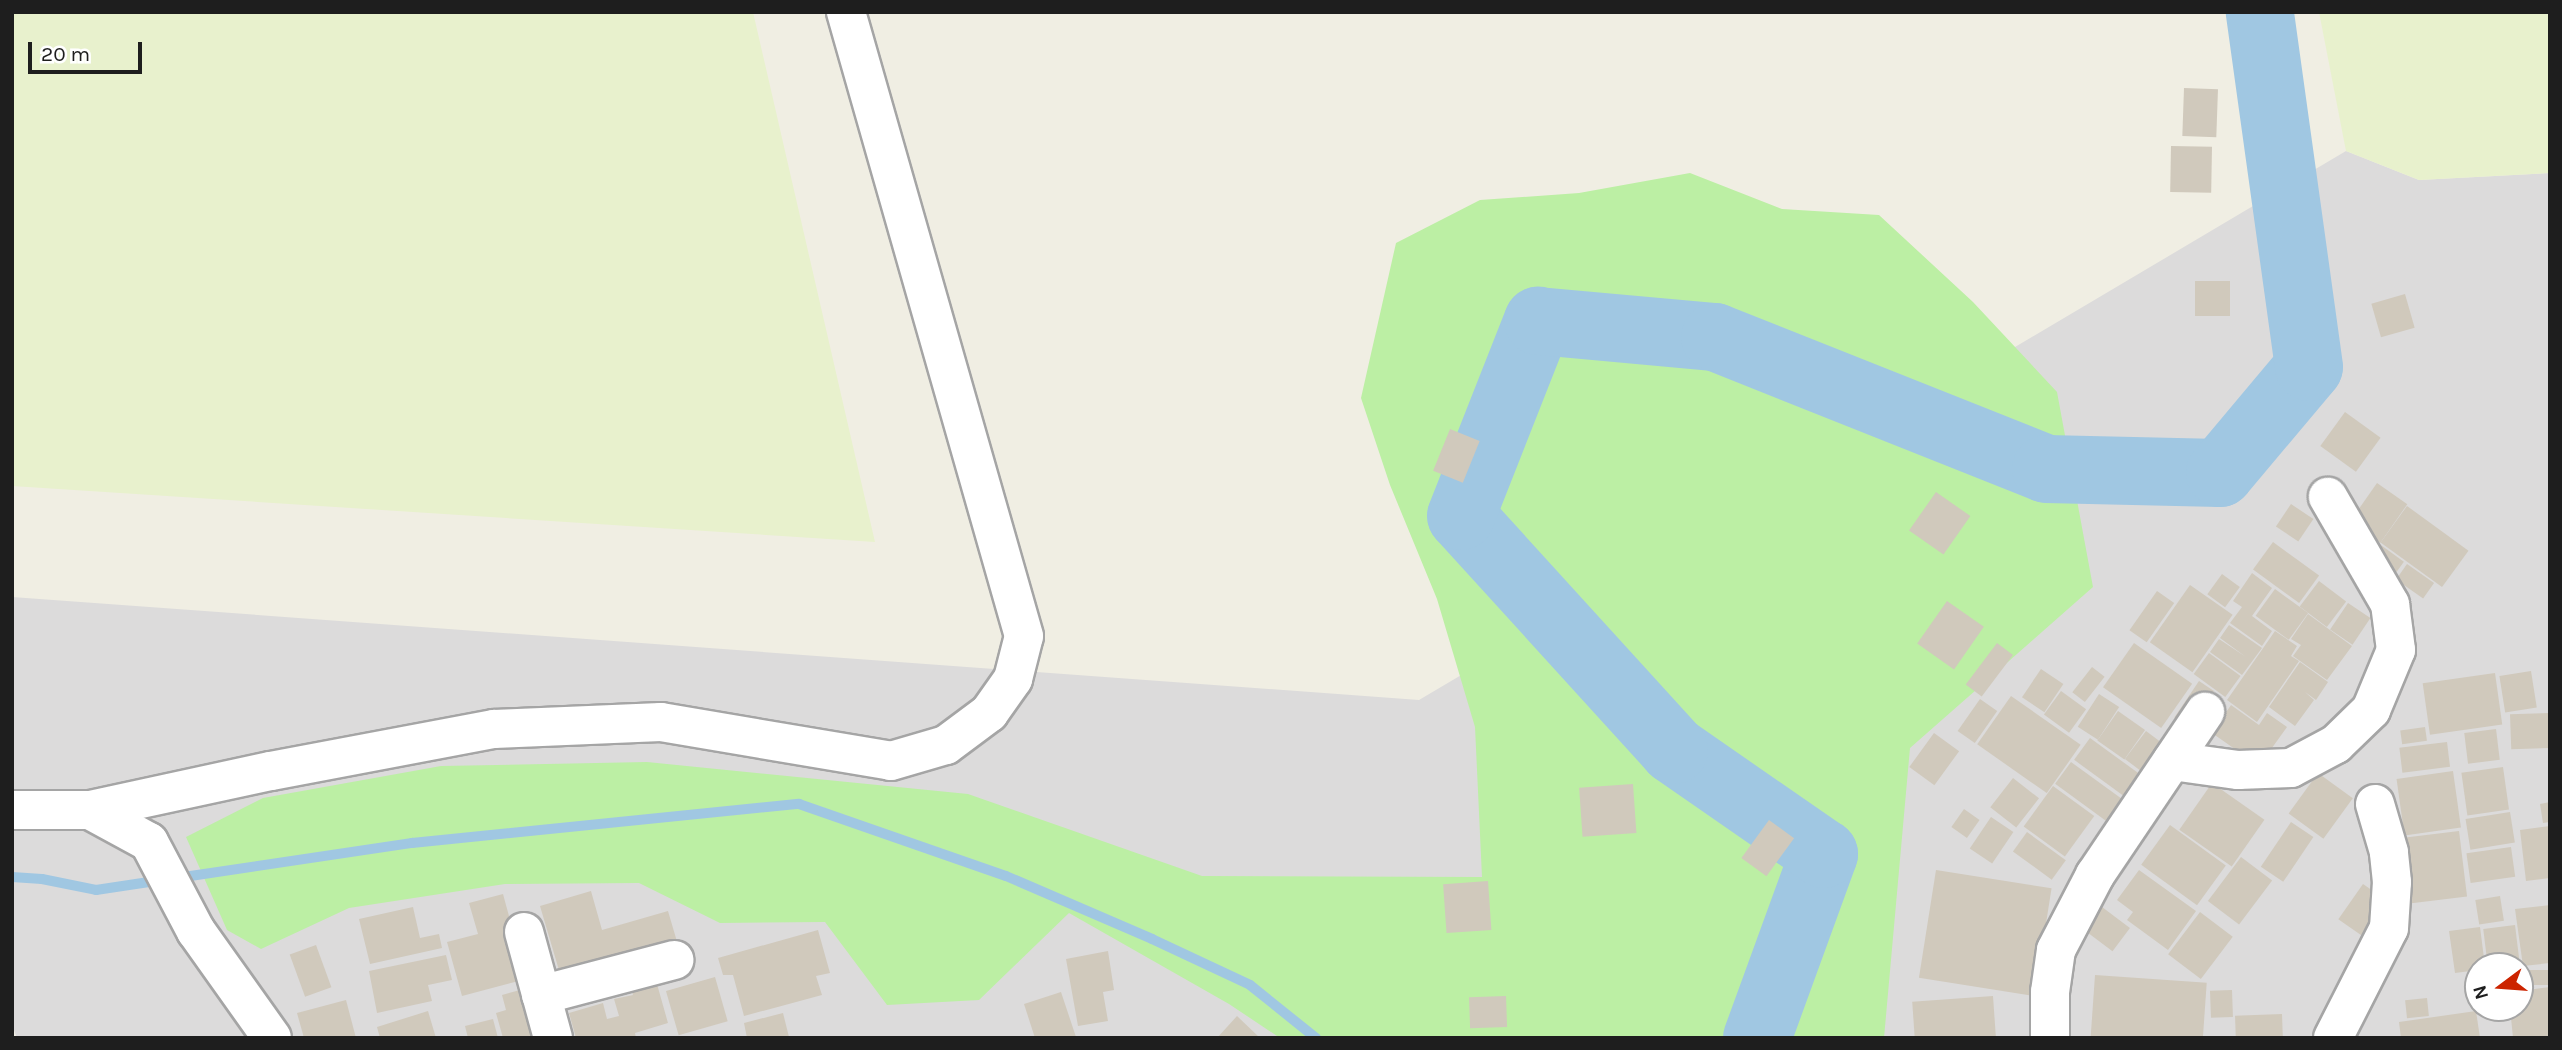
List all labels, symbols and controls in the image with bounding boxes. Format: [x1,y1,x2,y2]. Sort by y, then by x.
scale bar [32,28,145,72]
text: 20 m [41,42,90,66]
north arrow [2464,952,2534,1022]
text: N [2468,983,2493,1002]

